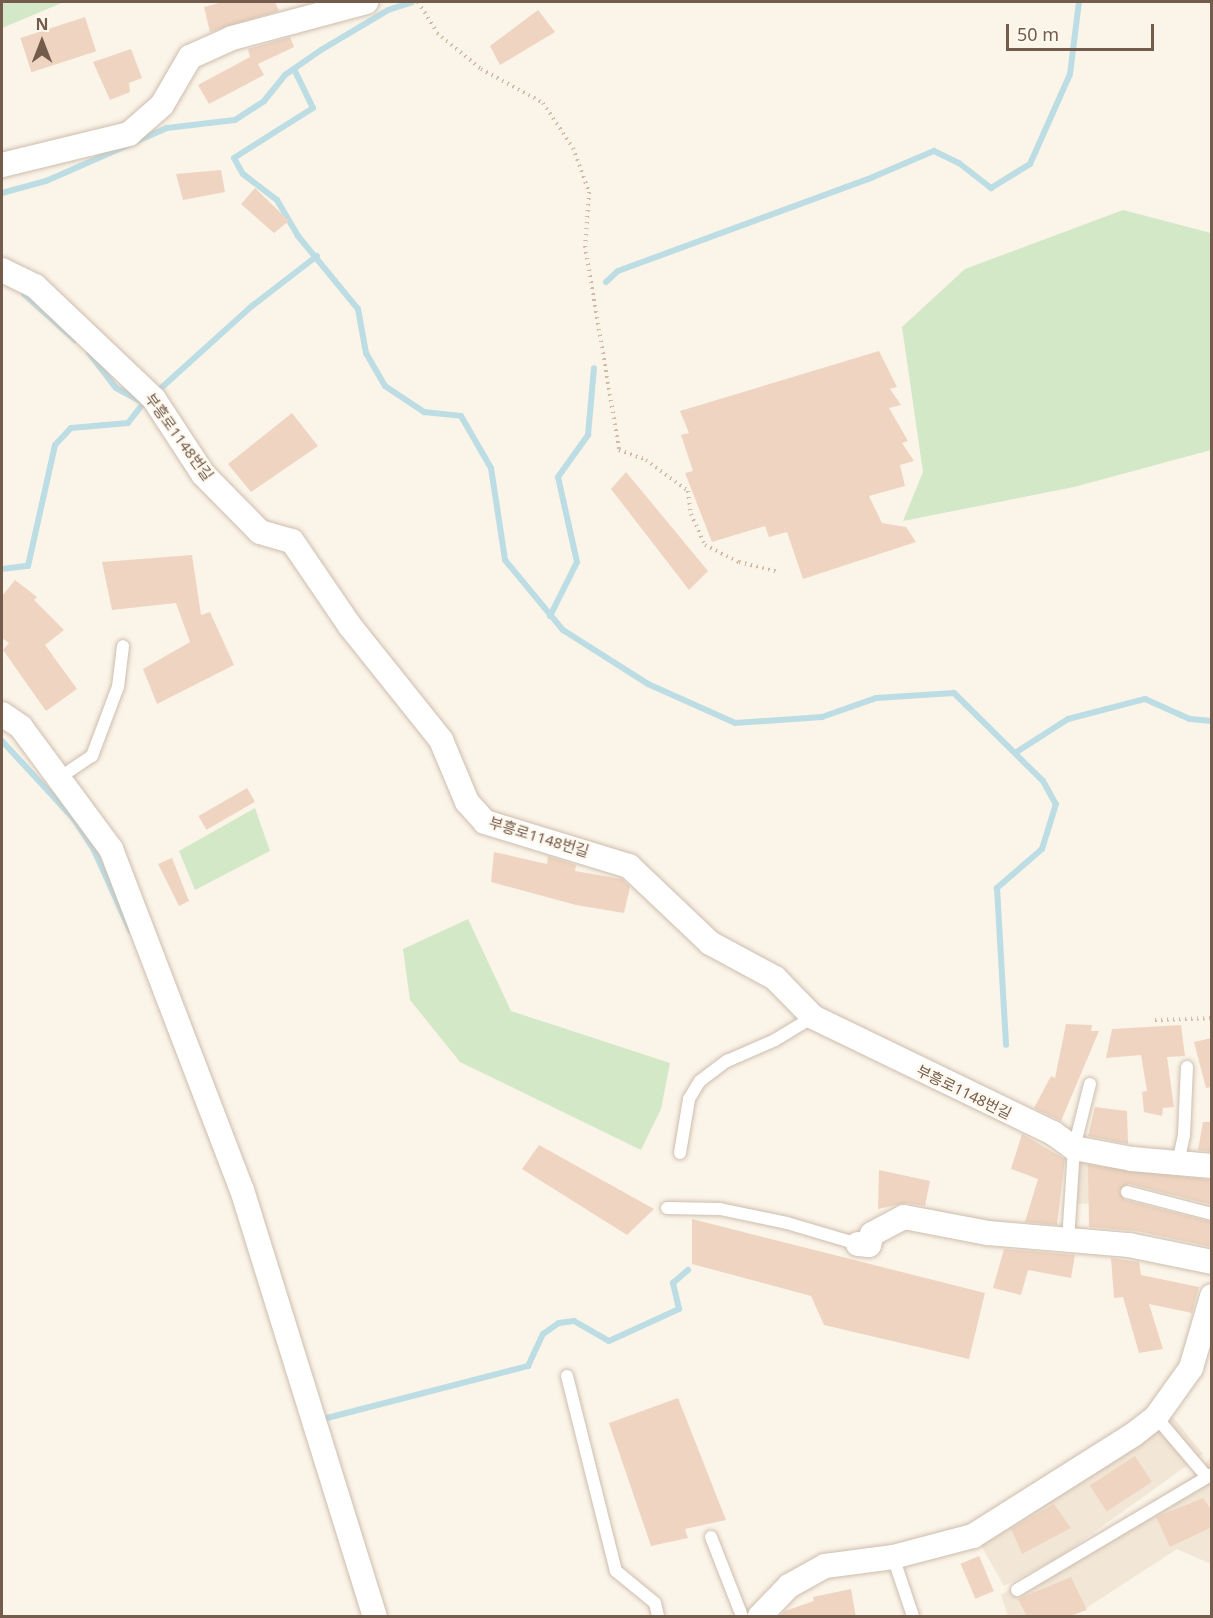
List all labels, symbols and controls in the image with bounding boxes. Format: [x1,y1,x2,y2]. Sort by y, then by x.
north arrow [12,12,72,72]
scale bar [1009,12,1158,50]
text: N [35,13,49,35]
text: 50 m [1017,22,1059,46]
street label: 부흥로1148번길 [141,390,217,484]
street label: 부흥로1148번길 [487,813,591,861]
street label: 부흥로1148번길 [914,1061,1014,1123]

